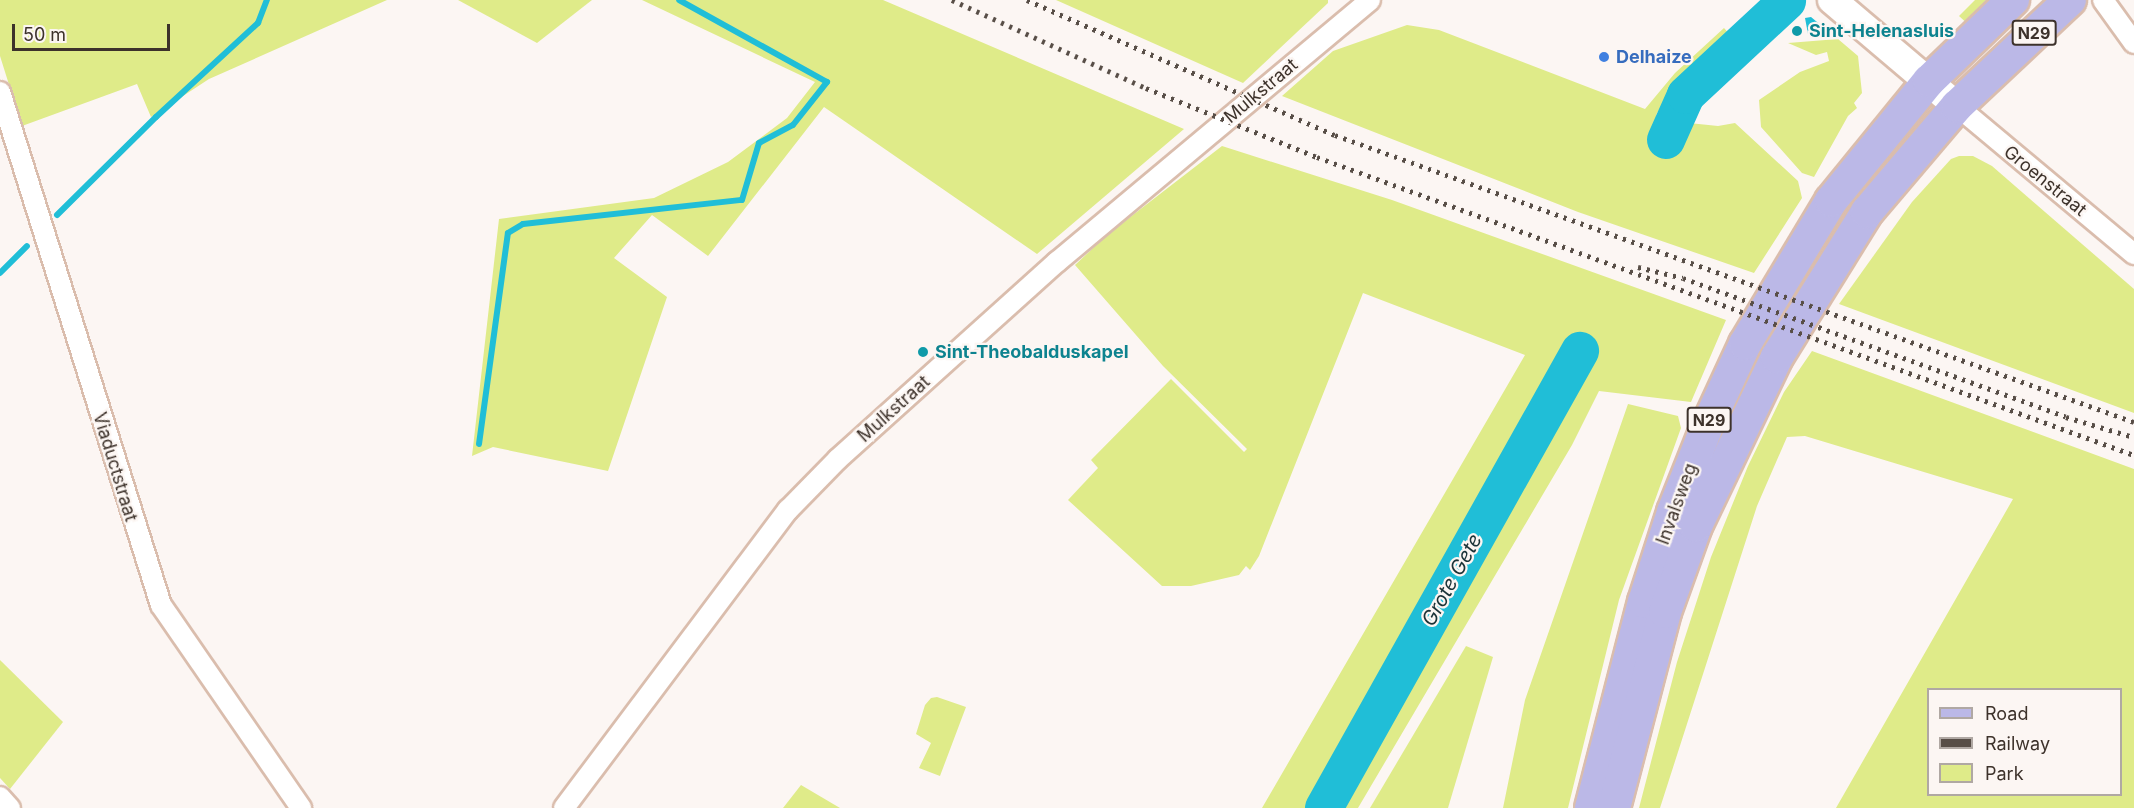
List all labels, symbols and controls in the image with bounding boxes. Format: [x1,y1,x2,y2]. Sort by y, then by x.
scale bar [15,12,172,50]
place label: Sint-Helenasluis [1809,20,1954,42]
road number: N29 [2012,20,2056,46]
text: 50 m [23,24,66,45]
marker: Sint-Helenasluis [1790,24,1804,38]
place label: Delhaize [1616,46,1692,68]
marker: Delhaize [1597,50,1611,64]
street label: Mulkstraat [1220,54,1302,128]
street label: Groenstraat [1999,141,2091,221]
place label: Sint-Theobalduskapel [935,341,1129,363]
marker: Sint-Theobalduskapel [916,345,930,359]
street label: Mulkstraat [854,371,934,447]
road number: N29 [1686,407,1732,433]
street label: Viaductstraat [88,410,142,524]
street label: Invalsweg [1652,460,1702,548]
water label: Grote Gete [1417,530,1487,630]
legend [1927,688,2122,796]
text: Road [1985,703,2028,724]
text: Railway [1985,733,2050,754]
text: Park [1985,763,2024,784]

